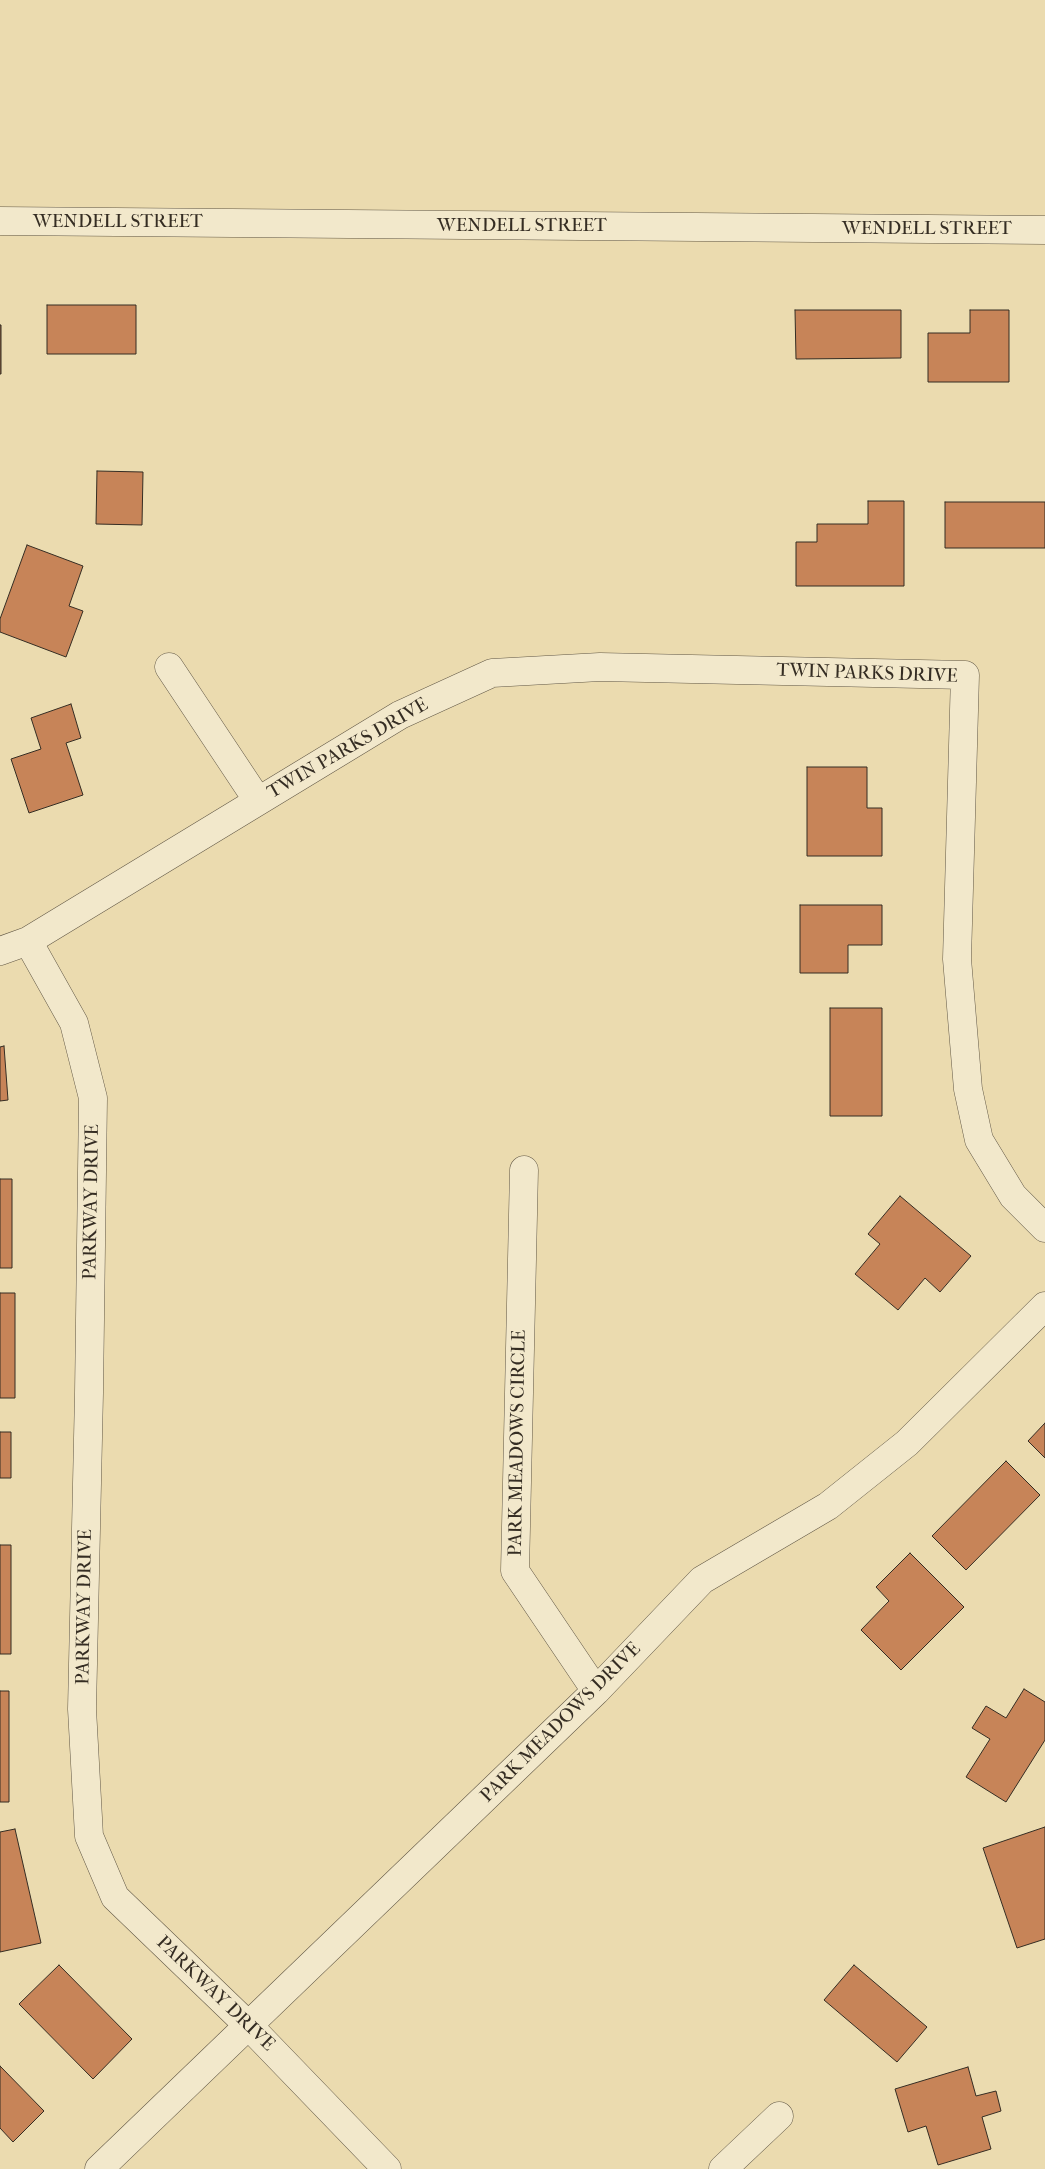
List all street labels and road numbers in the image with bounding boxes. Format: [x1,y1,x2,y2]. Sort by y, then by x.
street label: WENDELL STREET [33,211,203,233]
street label: WENDELL STREET [437,215,607,237]
street label: WENDELL STREET [842,218,1012,240]
street label: TWIN PARKS DRIVE [776,659,958,689]
street label: TWIN PARKS DRIVE [264,694,432,804]
street label: PARKWAY DRIVE [79,1124,105,1280]
street label: PARK MEADOWS CIRCLE [505,1329,531,1557]
street label: PARKWAY DRIVE [72,1529,98,1685]
street label: PARK MEADOWS DRIVE [476,1638,646,1808]
street label: PARKWAY DRIVE [151,1932,279,2056]

